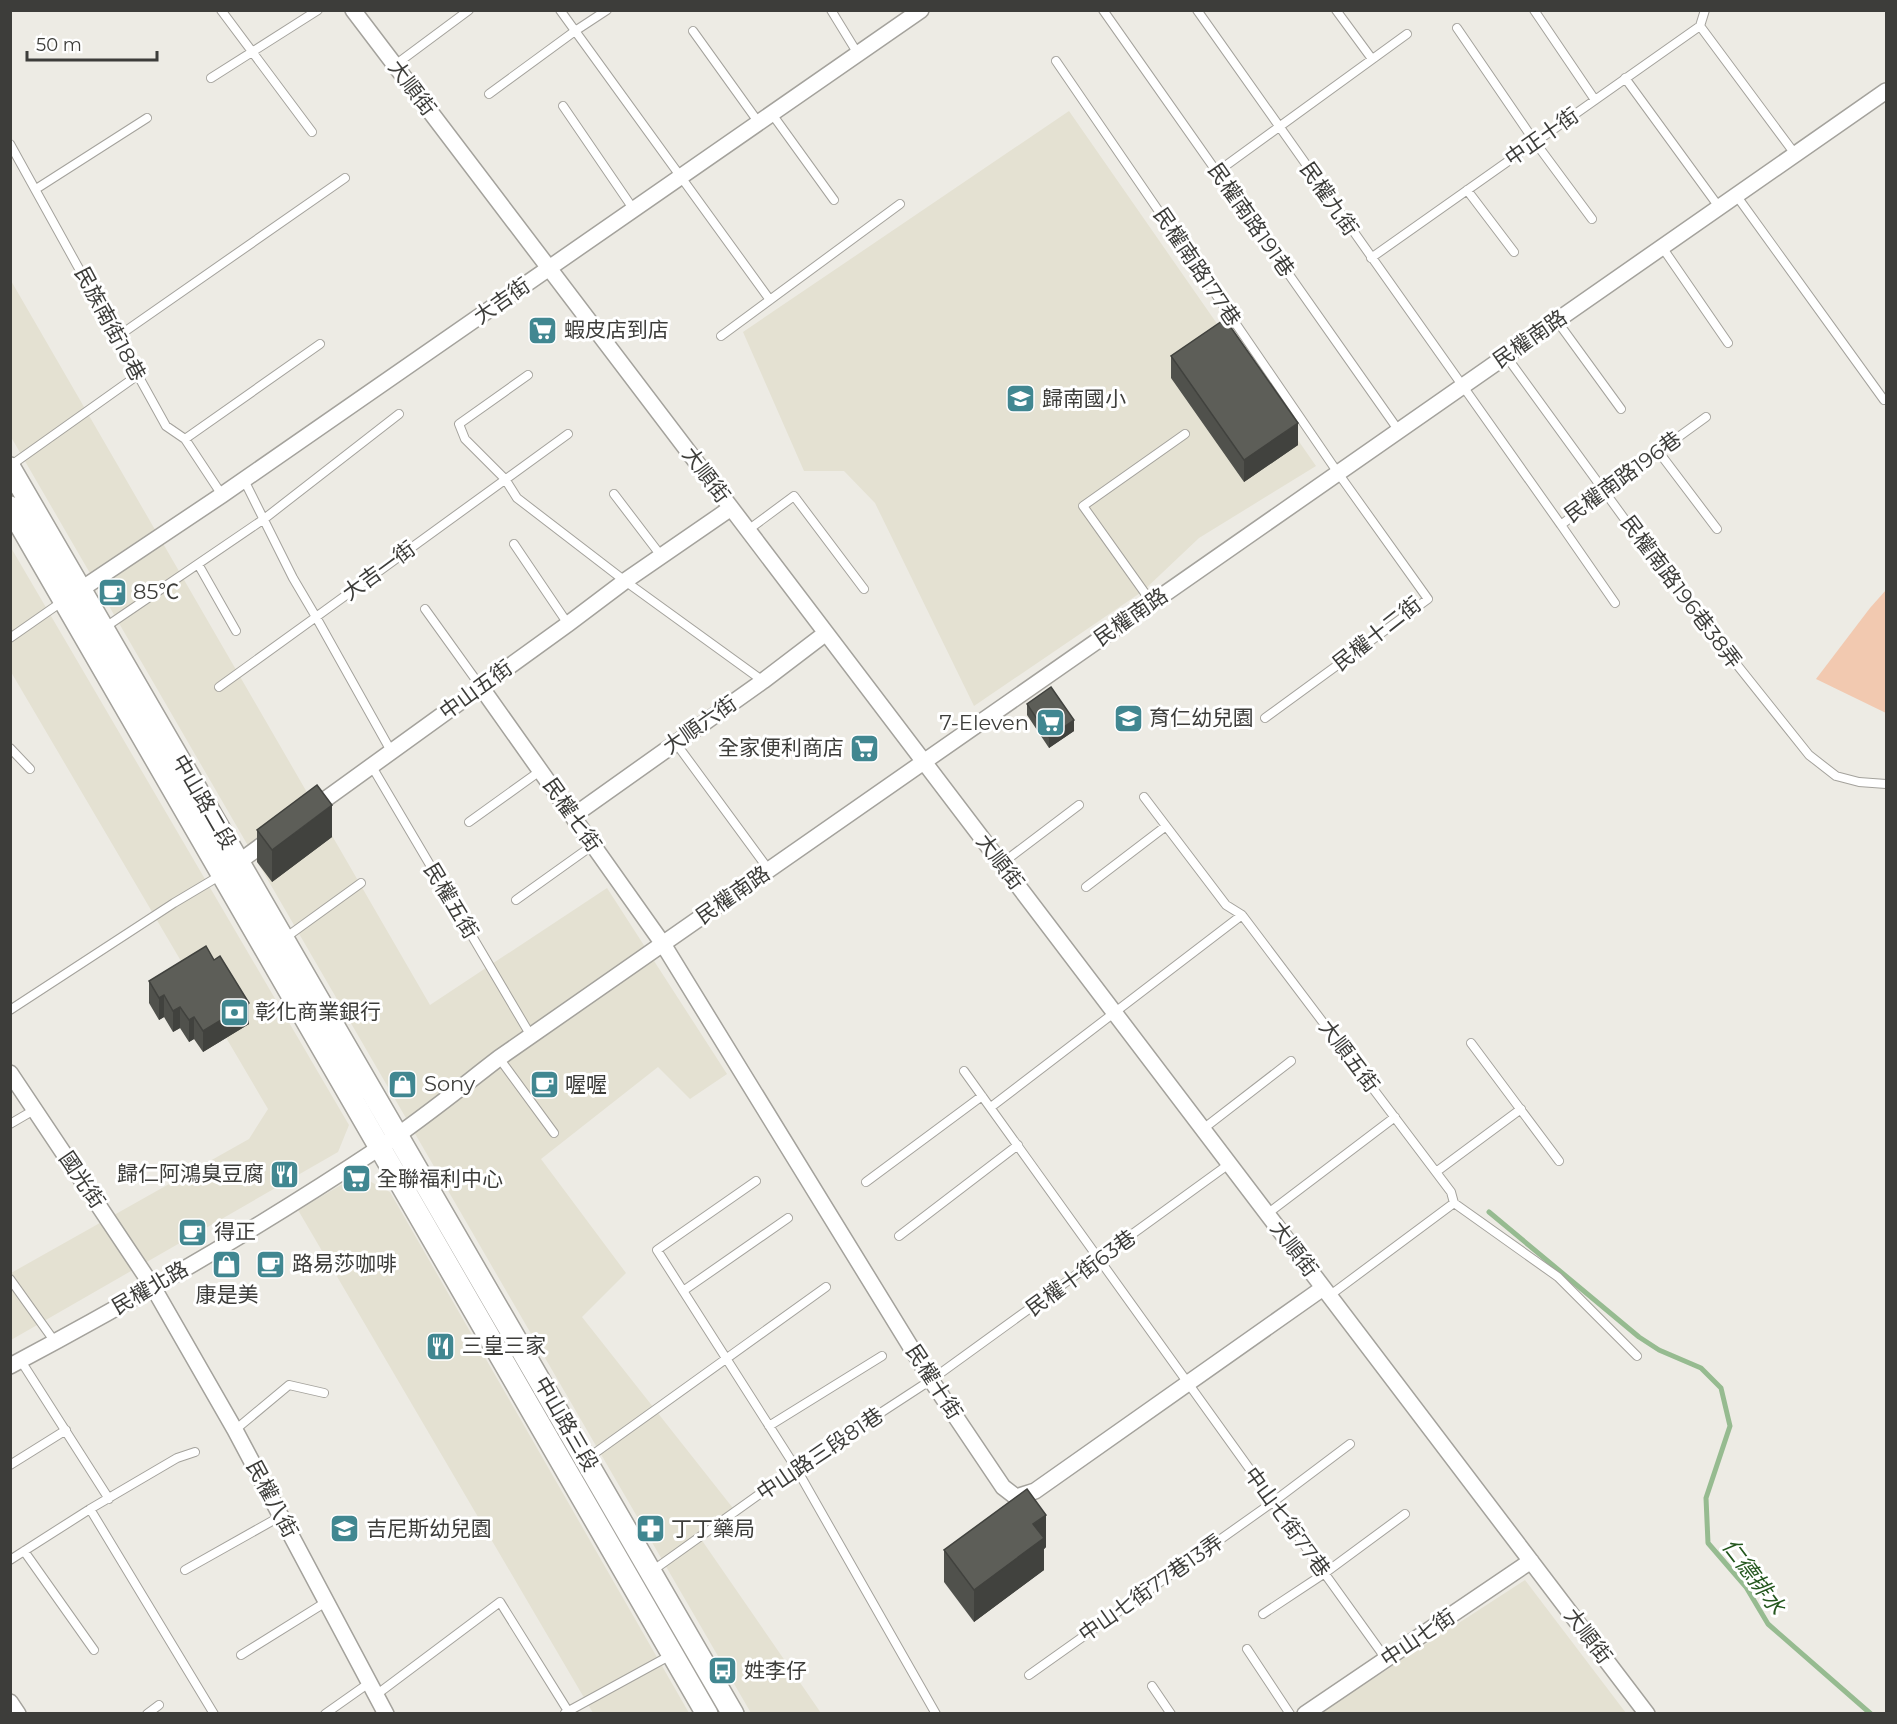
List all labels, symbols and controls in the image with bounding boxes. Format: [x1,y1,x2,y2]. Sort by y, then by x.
scale bar [27,24,158,62]
text: 50 m [36,34,82,56]
street label: 大順街 [383,55,441,120]
street label: 中正十街 [1500,102,1583,171]
street label: 民權九街 [1295,157,1364,240]
street label: 民權南路191巷 [1203,158,1300,281]
street label: 民權南路177巷 [1149,203,1246,331]
street label: 民族南街18巷 [70,262,151,385]
street label: 大吉街 [469,272,535,329]
street label: 民權南路 [1488,304,1571,373]
supermarket icon: 蝦皮店到店 [527,314,559,346]
place label: 蝦皮店到店 [564,317,669,342]
school or university icon: 歸南國小 [1005,383,1037,415]
place label: 歸南國小 [1042,386,1126,411]
street label: 民權南路196巷 [1559,426,1686,527]
street label: 大順街 [677,442,735,507]
street label: 民權南路196巷38弄 [1616,511,1747,673]
street label: 大吉一街 [337,536,420,605]
cafe icon: 85℃ [96,576,128,608]
place label: 85℃ [133,579,179,604]
street label: 民權南路 [1089,582,1172,651]
street label: 民權十二街 [1328,591,1426,676]
street label: 中山五街 [434,655,517,724]
street label: 大順六街 [658,690,741,759]
school or university icon: 育仁幼兒園 [1112,702,1144,734]
place label: 育仁幼兒園 [1149,705,1254,730]
supermarket icon: 7-Eleven [1034,707,1066,739]
place label: 7-Eleven [940,710,1029,735]
supermarket icon: 全家便利商店 [849,732,881,764]
place label: 全家便利商店 [718,735,844,760]
street label: 中山路二段 [167,750,242,853]
street label: 民權七街 [538,773,607,856]
street label: 大順街 [971,829,1029,894]
street label: 民權五街 [419,858,484,943]
street label: 民權南路 [691,860,774,929]
bank icon: 彰化商業銀行 [218,996,250,1028]
place label: 彰化商業銀行 [255,999,381,1024]
street label: 大順五街 [1314,1015,1385,1097]
shop icon: Sony [387,1068,419,1100]
cafe icon: 喔喔 [528,1069,560,1101]
place label: Sony [424,1071,476,1096]
place label: 喔喔 [565,1072,607,1097]
street label: 國光街 [54,1147,110,1213]
restaurant icon: 歸仁阿鴻臭豆腐 [269,1158,301,1190]
place label: 歸仁阿鴻臭豆腐 [117,1161,264,1186]
supermarket icon: 全聯福利中心 [340,1163,372,1195]
place label: 全聯福利中心 [377,1166,503,1191]
cafe icon: 得正 [177,1216,209,1248]
street label: 大順街 [1265,1216,1323,1281]
place label: 得正 [214,1219,256,1244]
street label: 民權十街63巷 [1021,1224,1140,1321]
shop icon: 康是美 [211,1248,243,1280]
cafe icon: 路易莎咖啡 [255,1248,287,1280]
place label: 路易莎咖啡 [292,1251,397,1276]
street label: 民權北路 [107,1256,192,1319]
place label: 康是美 [196,1282,259,1307]
restaurant icon: 三皇三家 [425,1330,457,1362]
place label: 三皇三家 [462,1333,546,1358]
street label: 民權十街 [901,1340,968,1424]
street label: 中山路三段 [529,1372,604,1475]
street label: 中山路三段81巷 [752,1402,888,1505]
street label: 民權八街 [242,1456,303,1542]
street label: 中山七街77巷 [1239,1462,1336,1582]
school or university icon: 吉尼斯幼兒園 [329,1513,361,1545]
pharmacy icon: 丁丁藥局 [634,1513,666,1545]
place label: 吉尼斯幼兒園 [366,1516,492,1541]
place label: 丁丁藥局 [671,1516,755,1541]
street label: 中山七街77巷13弄 [1074,1529,1228,1647]
water label: 仁德排水 [1716,1533,1791,1620]
street label: 大順街 [1559,1603,1617,1668]
street label: 中山七街 [1376,1604,1460,1671]
bus stop icon: 姓李仔 [707,1655,739,1687]
place label: 姓李仔 [744,1658,807,1683]

